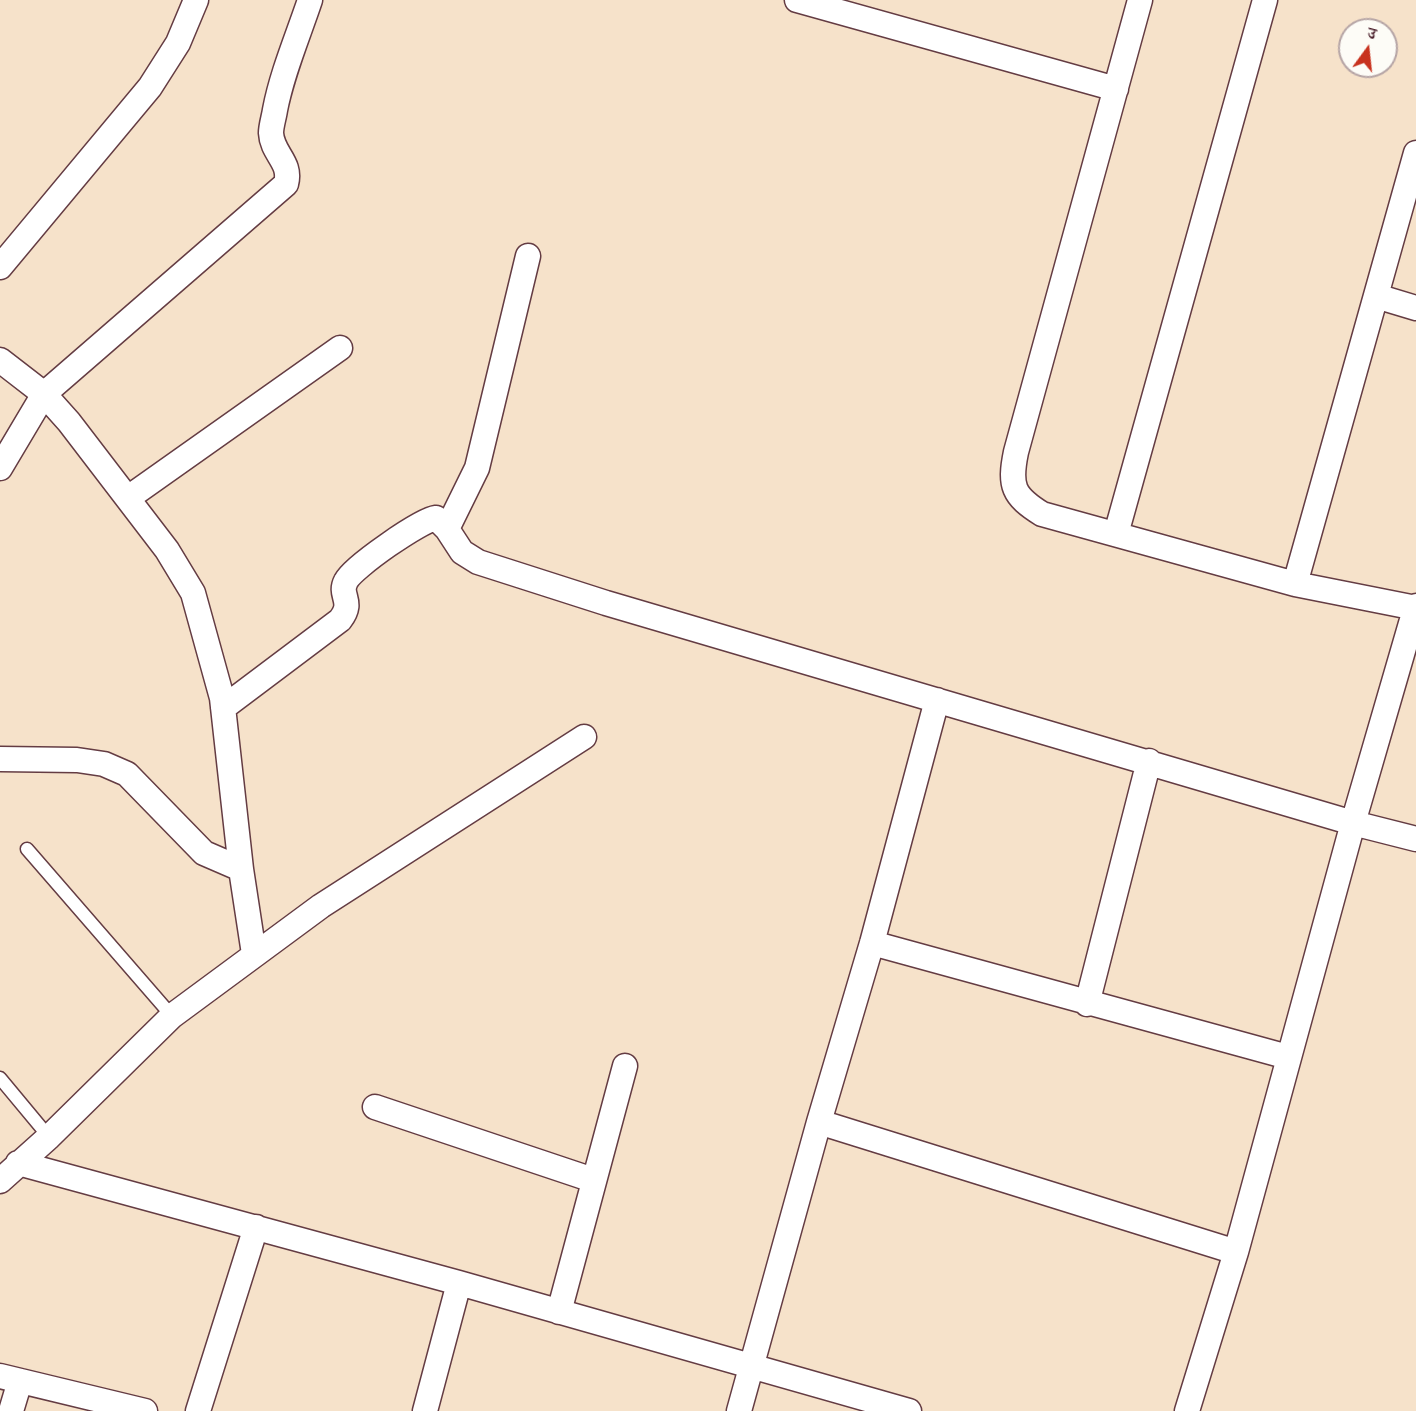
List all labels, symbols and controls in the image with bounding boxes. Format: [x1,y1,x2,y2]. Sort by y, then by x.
north arrow [1338,18,1398,78]
text: उ [1365,20,1379,45]

